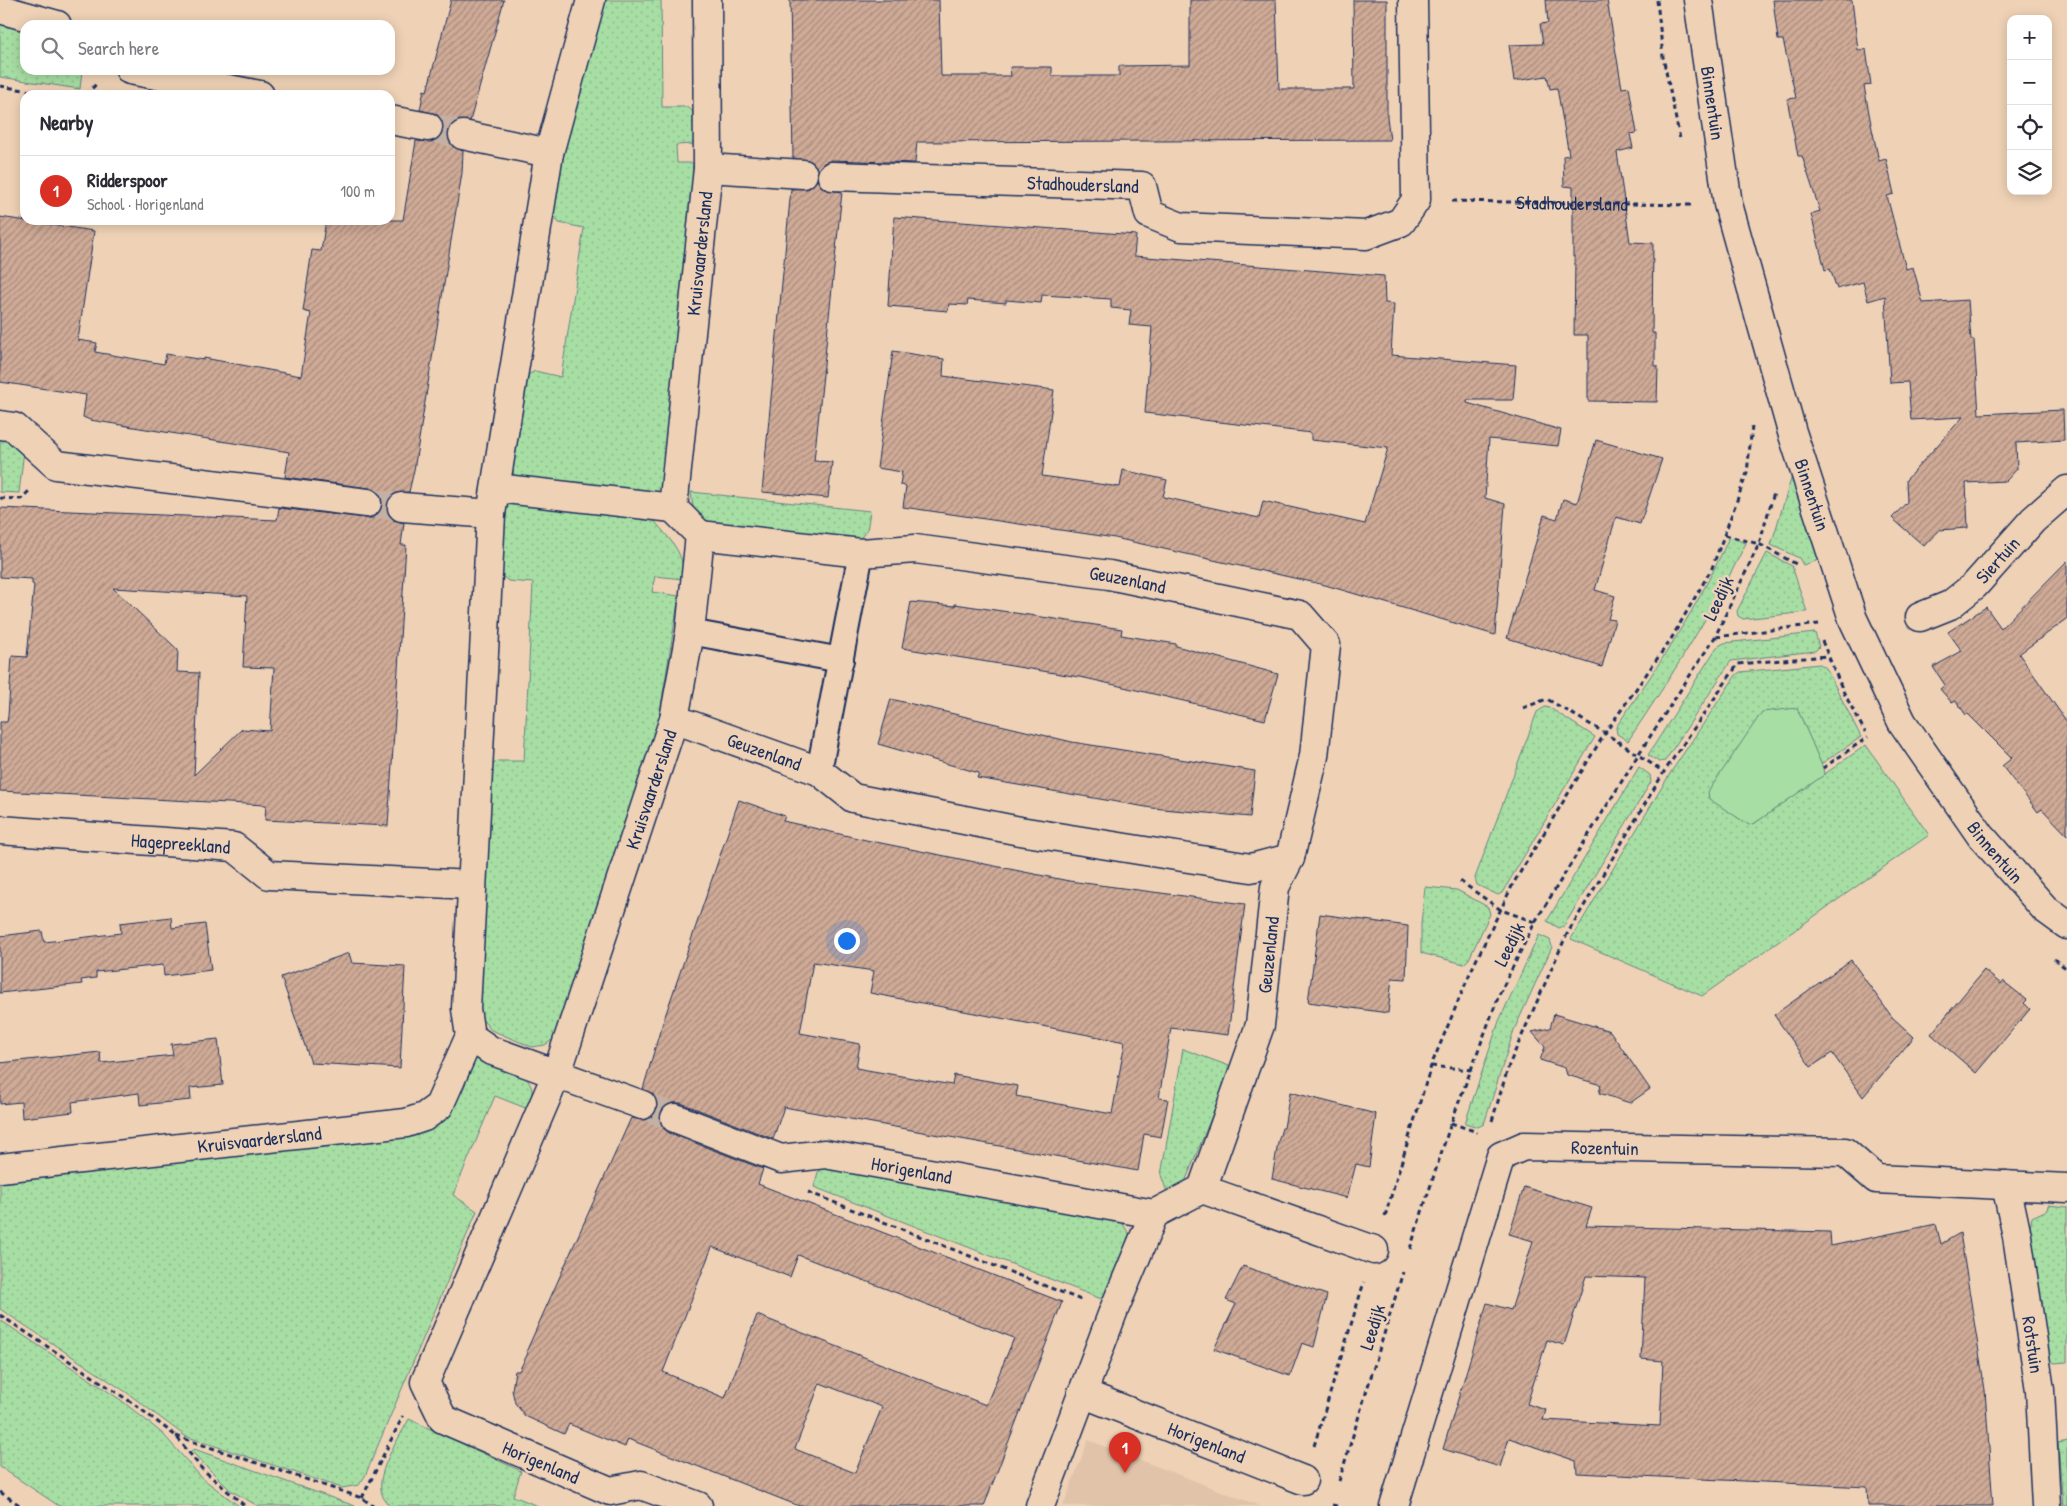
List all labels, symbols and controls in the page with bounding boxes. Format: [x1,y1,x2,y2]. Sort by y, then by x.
map controls [2007,15,2052,195]
button: + [2007,15,2052,60]
search box [20,20,395,75]
icon: search [38,34,66,62]
text: Search here [78,35,159,61]
button: − [2007,60,2052,105]
street label: Binnentuin [1695,64,1731,142]
button: locate [2007,105,2052,150]
text: Nearby [40,108,93,137]
button: layers [2007,150,2052,195]
text: Ridderspoor [87,167,168,193]
street label: Stadhoudersland [1027,169,1140,199]
text: 1 [53,180,59,202]
text: 100 m [340,180,375,202]
street label: Stadhoudersland [1516,189,1629,217]
street label: Kruisvaardersland [680,190,719,317]
text: School · Horigenland [87,193,203,215]
street label: Binnentuin [1789,455,1836,534]
street label: Siertuin [1969,531,2025,589]
street label: Geuzenland [1088,560,1169,600]
street label: Leedijk [1696,571,1740,624]
street label: Kruisvaardersland [619,726,683,853]
street label: Geuzenland [724,726,806,777]
street label: Binnentuin [1961,816,2029,889]
street label: Hagepreekland [130,827,232,860]
street label: Geuzenland [1251,915,1285,995]
street label: Leedijk [1487,917,1531,970]
your location [834,928,860,954]
street label: Kruisvaardersland [196,1119,323,1159]
street label: Rozentuin [1571,1134,1639,1161]
street label: Horigenland [869,1150,955,1190]
street label: Leedijk [1353,1301,1391,1353]
street label: Rotstuin [2016,1314,2050,1375]
street label: Horigenland [1164,1415,1250,1469]
pin: 1 [1109,1432,1141,1473]
street label: Horigenland [499,1434,584,1490]

